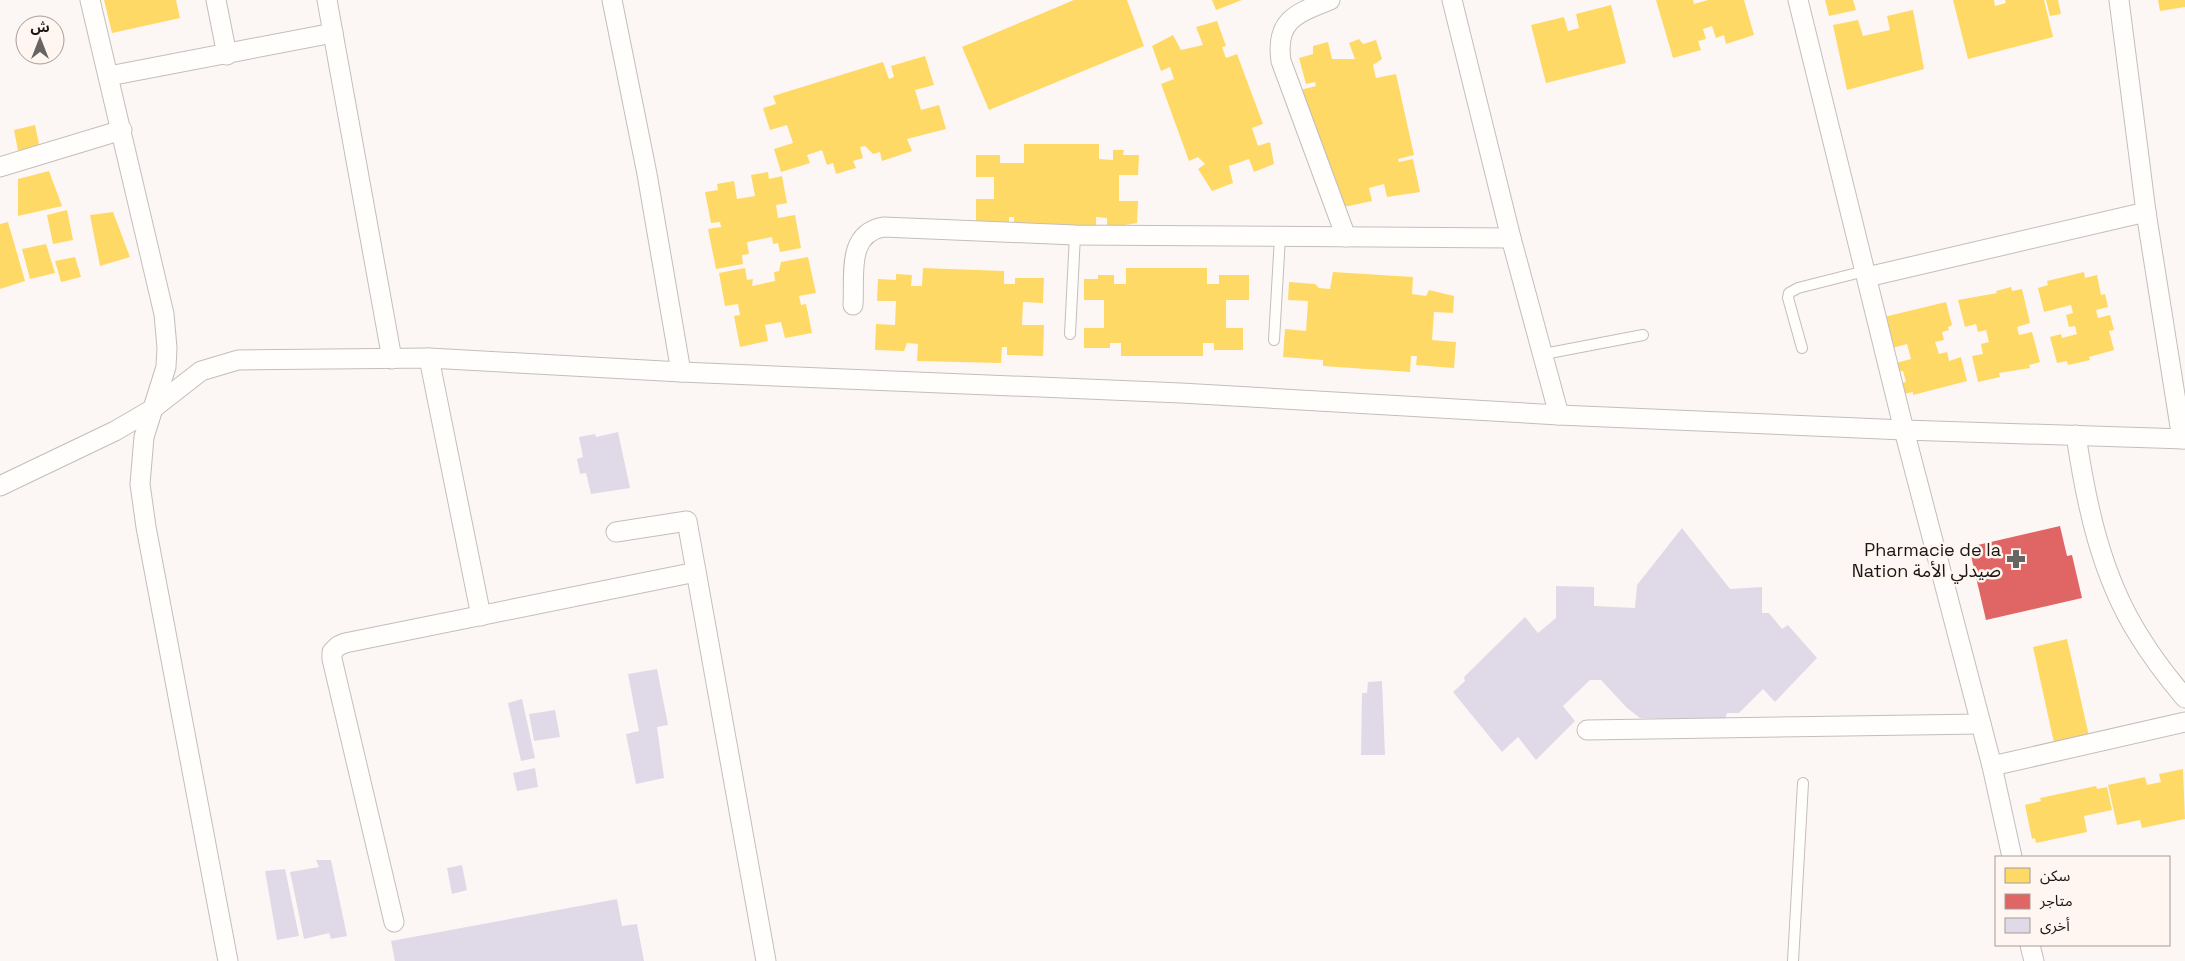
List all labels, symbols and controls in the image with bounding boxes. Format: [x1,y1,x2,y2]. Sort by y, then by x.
north arrow [15,15,65,65]
text: ش [30,18,50,36]
place label: Pharmacie de la Nation صيدلي الأمة [1852,538,2001,584]
pharmacy icon: Pharmacie de la Nation صيدلي الأمة [2005,548,2027,570]
legend [1995,856,2170,946]
text: سكن [2040,866,2071,885]
text: متاجر [2039,891,2073,910]
text: أخرى [2040,916,2070,935]

